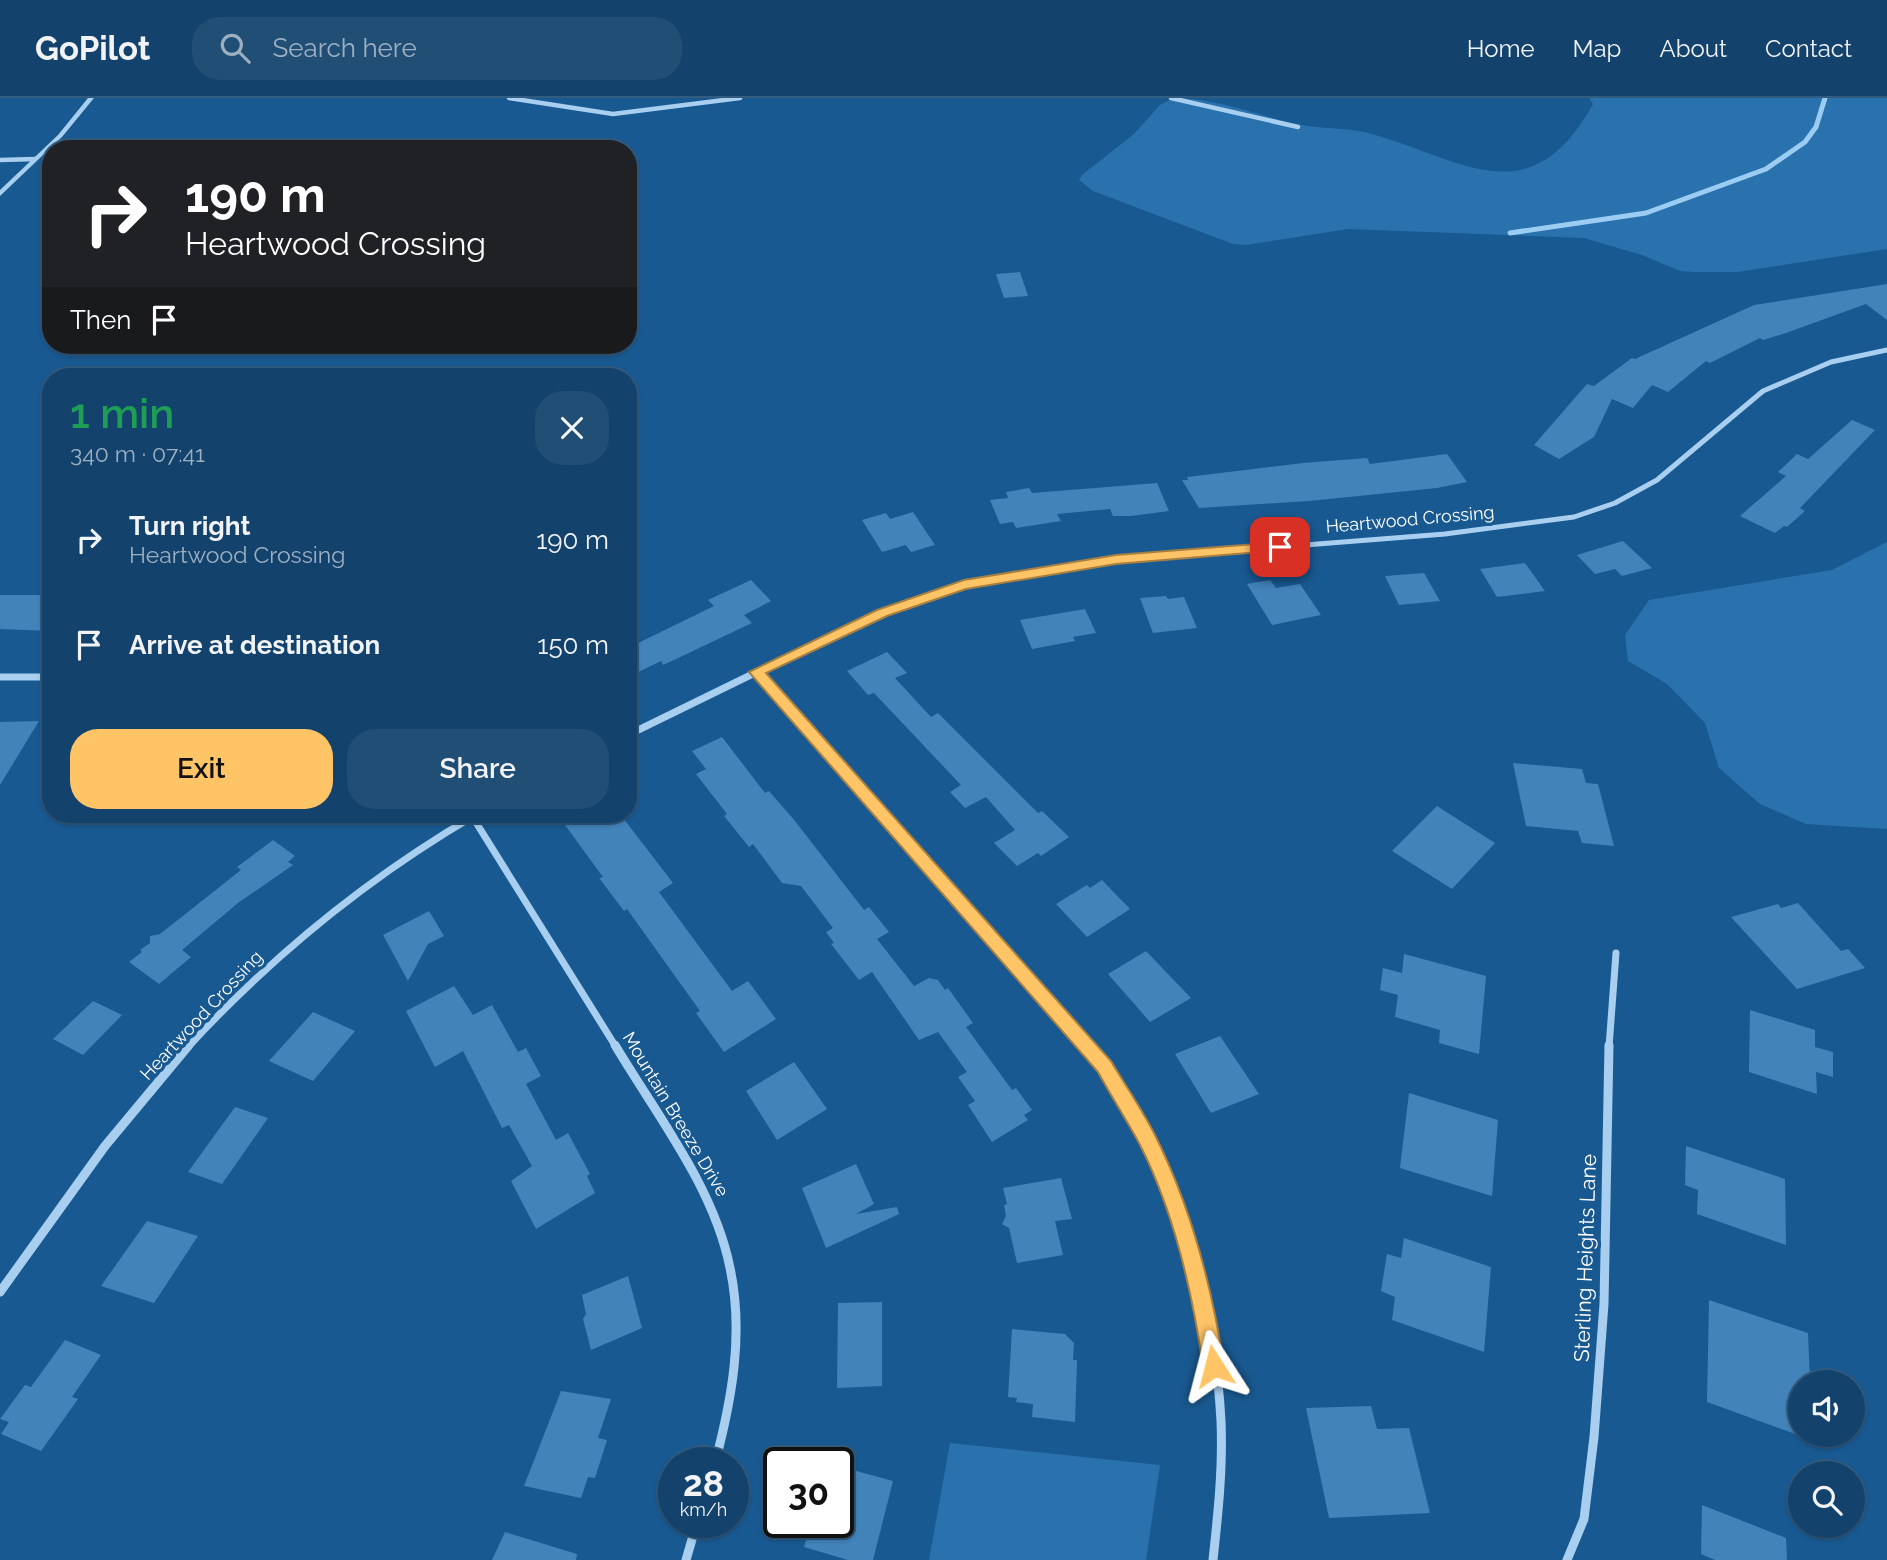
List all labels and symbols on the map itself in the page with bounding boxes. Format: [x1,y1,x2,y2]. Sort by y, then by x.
street label: Heartwood Crossing [1325,501,1495,537]
pin [1250,517,1310,577]
street label: Heartwood Crossing [136,946,266,1084]
street label: Mountain Breeze Drive [619,1028,734,1200]
street label: Sterling Heights Lane [1569,1154,1601,1362]
position arrow [1177,1329,1251,1403]
speed limit sign: 30 [763,1447,854,1538]

